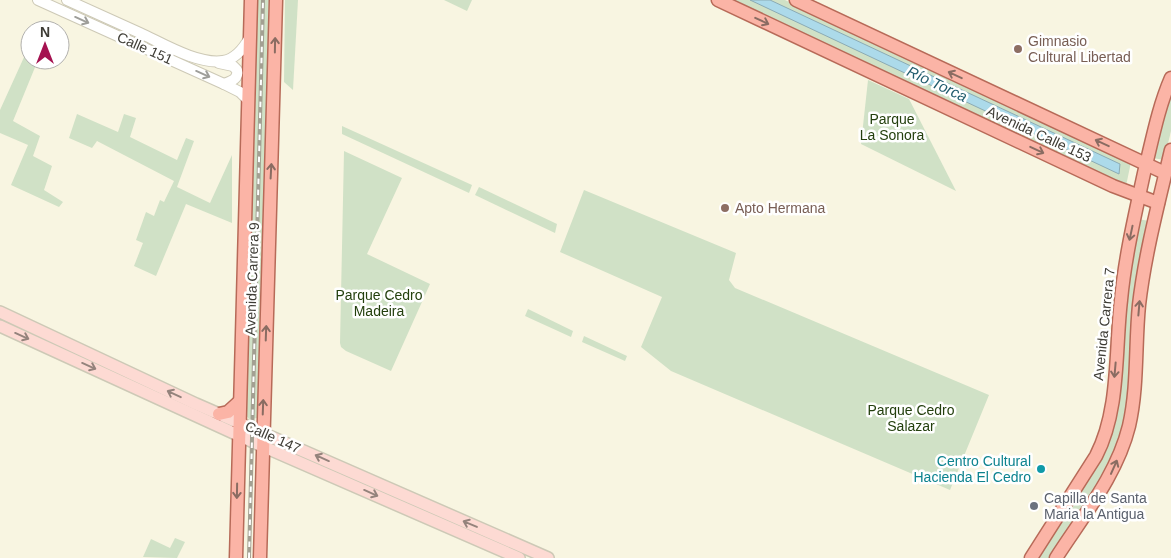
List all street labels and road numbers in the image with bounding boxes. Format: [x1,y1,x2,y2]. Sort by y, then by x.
street label: Calle 151 [115,29,175,67]
street label: Avenida Calle 153 [984,103,1094,165]
street label: Avenida Carrera 9 [242,222,262,336]
street label: Avenida Carrera 7 [1090,267,1118,381]
street label: Calle 147 [243,418,303,456]

